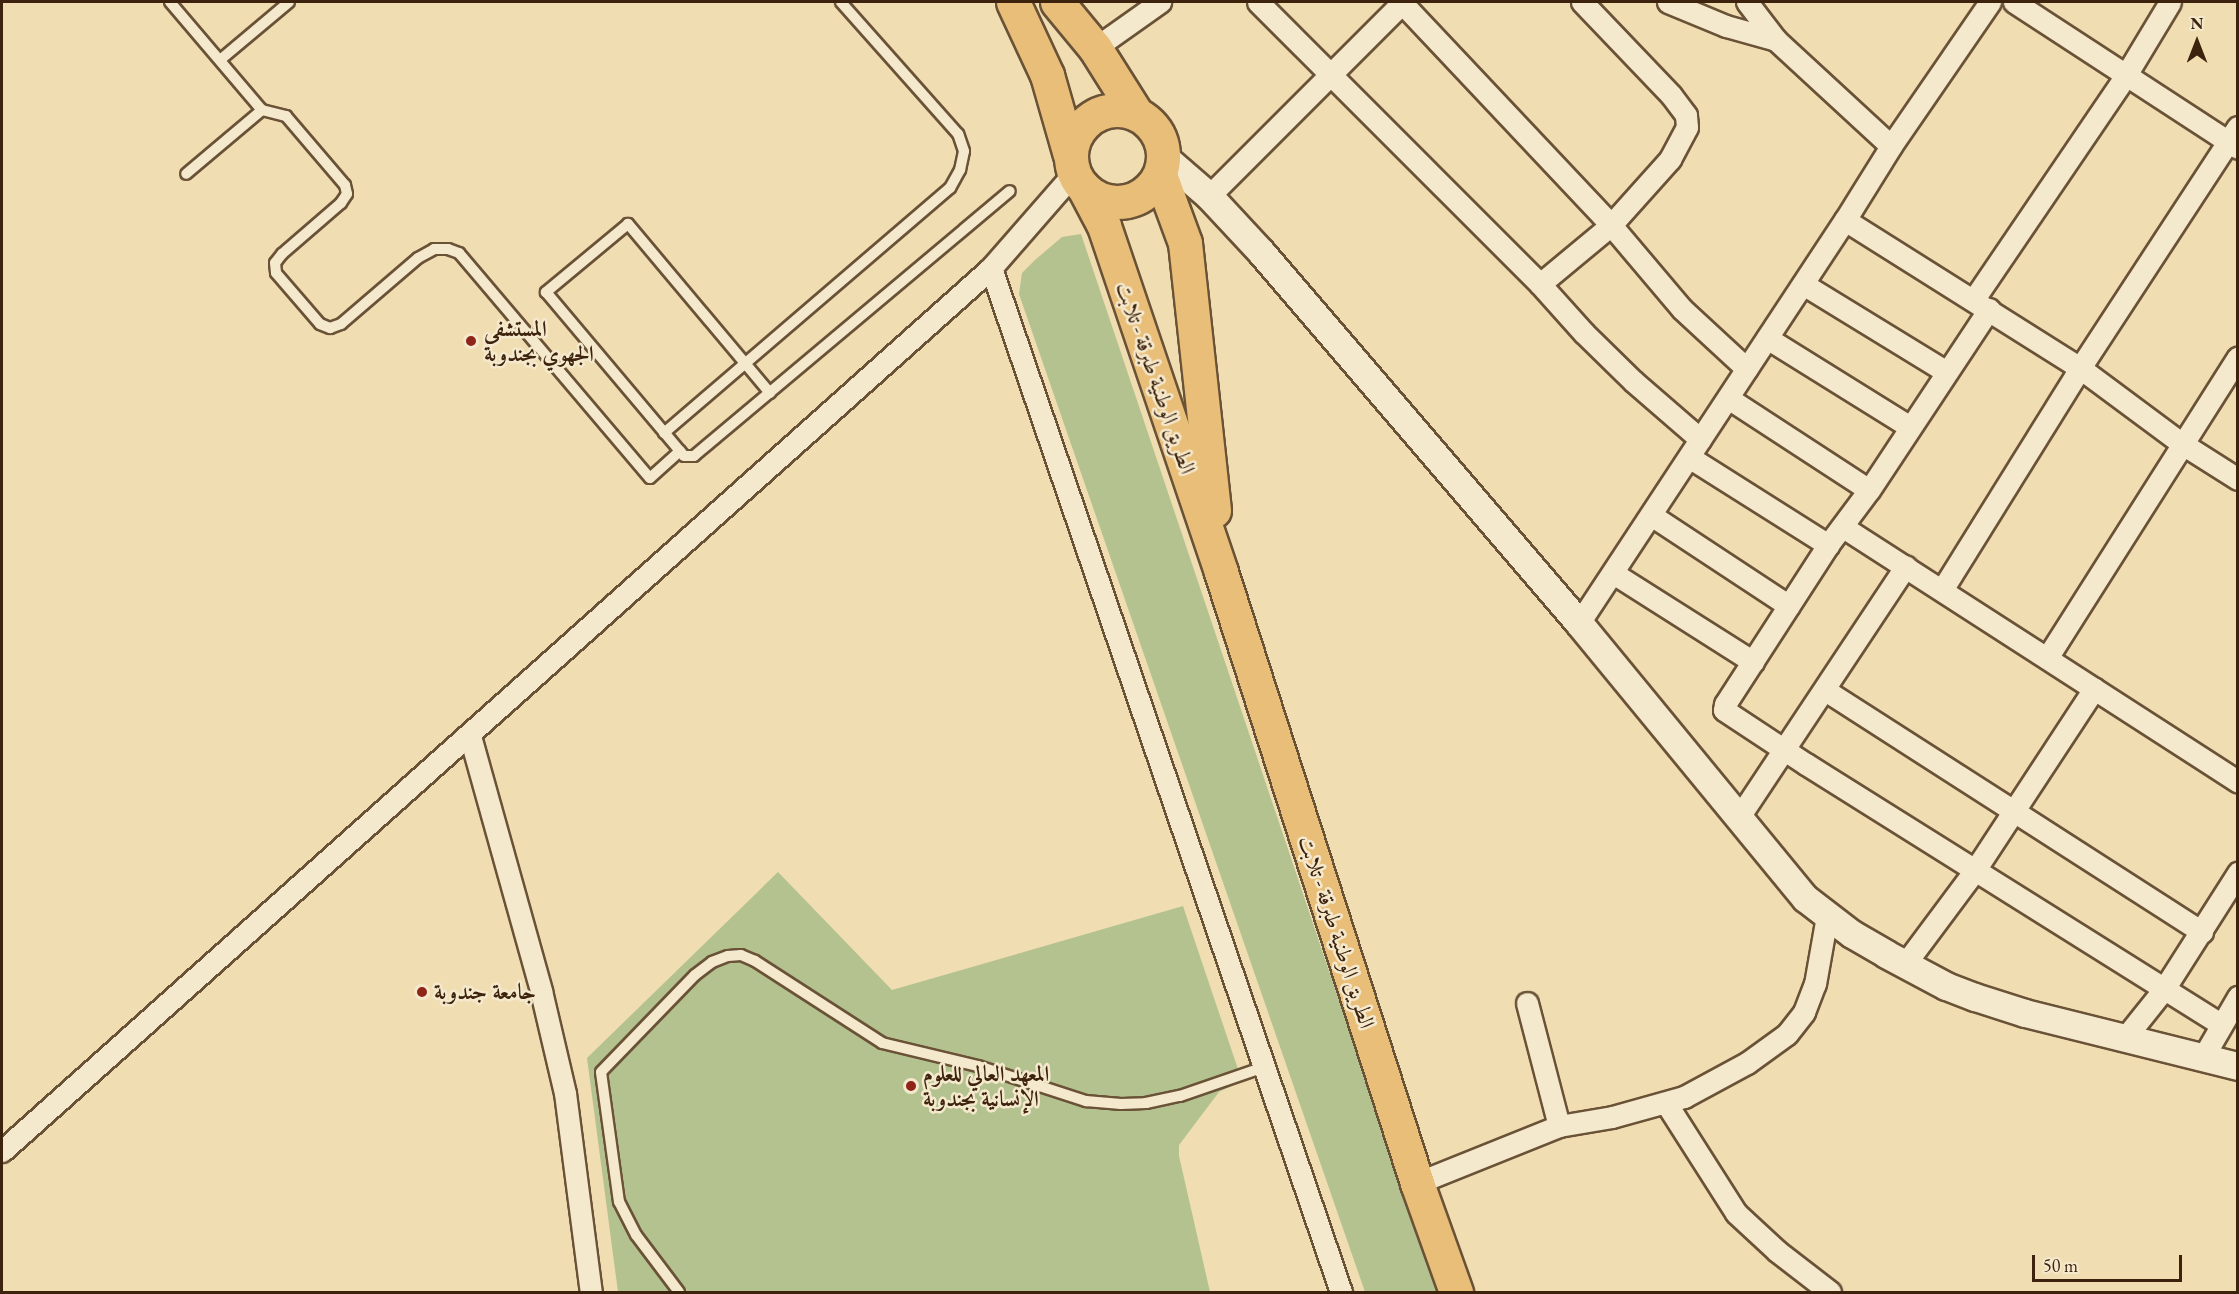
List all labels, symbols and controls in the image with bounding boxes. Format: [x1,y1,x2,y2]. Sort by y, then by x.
north arrow [2167,12,2227,72]
text: N [2191,13,2203,34]
street label: الطريق الوطنية طبرقة - تلابت [1111,279,1201,477]
place label: المستشفى الجهوي بجندوبة [484,315,594,366]
marker: المستشفى الجهوي بجندوبة [462,332,480,350]
street label: الطريق الوطنية طبرقة - تلابت [1293,832,1381,1032]
place label: جامعة جندوبة [434,979,536,1005]
marker: جامعة جندوبة [415,985,429,999]
place label: المعهد العالي للعلوم الإنسانية بجندوبة [923,1060,1049,1112]
marker: المعهد العالي للعلوم الإنسانية بجندوبة [904,1079,918,1093]
scale bar [2035,1243,2185,1281]
text: 50 m [2043,1254,2078,1277]

